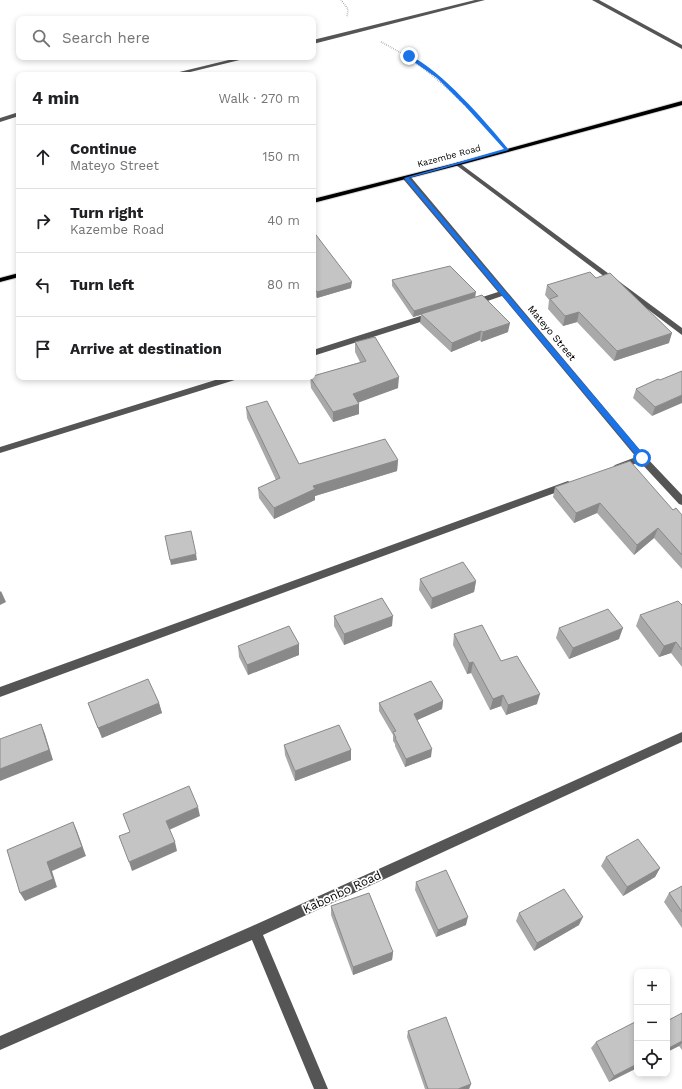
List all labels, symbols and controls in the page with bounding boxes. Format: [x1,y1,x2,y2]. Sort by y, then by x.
search box [16,16,316,60]
icon: search [30,27,52,49]
text: Search here [62,29,150,47]
route end [400,47,418,65]
text: 4 min [32,88,79,108]
text: Walk · 270 m [219,91,300,106]
text: Continue [70,140,137,158]
street label: Kazembe Road [416,143,482,169]
icon: ahead [32,146,54,168]
text: 150 m [262,149,300,164]
text: Mateyo Street [70,158,159,173]
text: Turn right [70,204,143,222]
icon: right [32,210,54,232]
text: 40 m [267,213,300,228]
text: Kazembe Road [70,222,164,237]
icon: left [32,274,54,296]
text: Turn left [70,276,134,294]
text: 80 m [267,277,300,292]
street label: Mateyo Street [526,303,579,363]
icon: arrive [32,338,54,360]
text: Arrive at destination [70,340,222,358]
route start [633,449,651,467]
street label: Kabonbo Road [301,868,383,916]
map controls [634,969,670,1077]
button: + [634,969,670,1005]
button: − [634,1005,670,1041]
button: locate [634,1041,670,1077]

